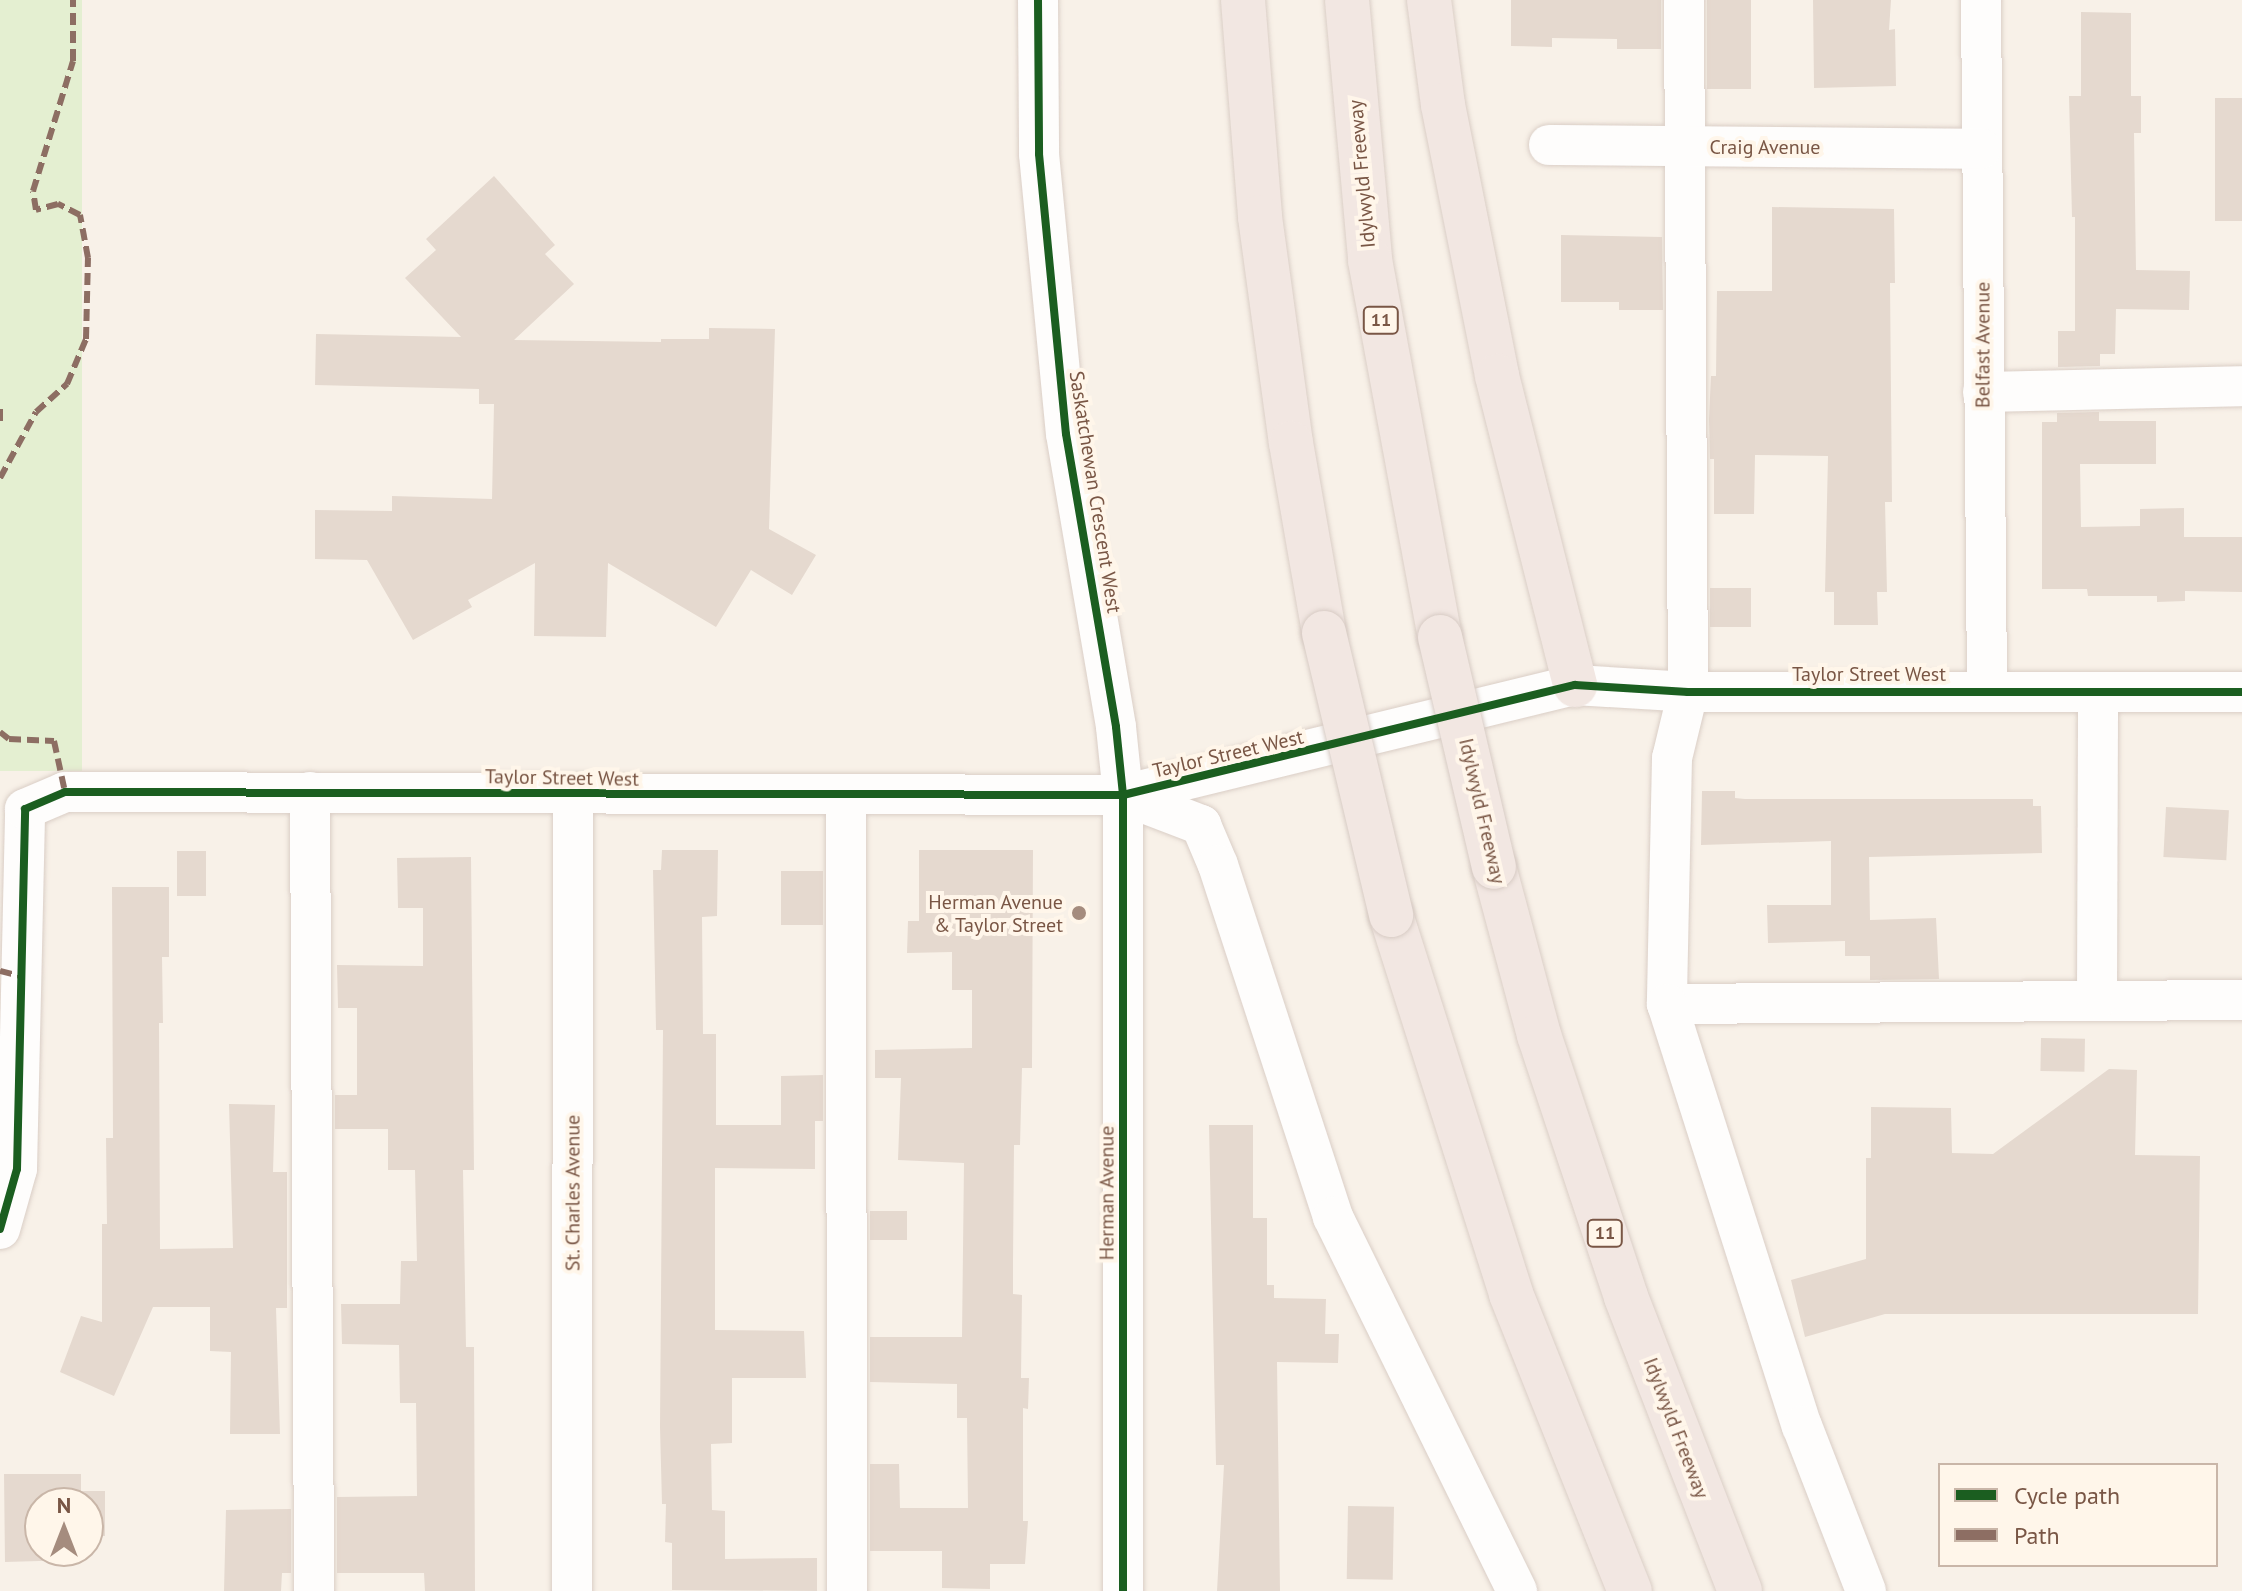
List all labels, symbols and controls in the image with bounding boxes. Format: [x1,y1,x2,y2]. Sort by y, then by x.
street label: Idylwyld Freeway [1344,99,1380,249]
street label: Craig Avenue [1709,135,1821,159]
street label: Belfast Avenue [1971,282,1995,408]
road number: 11 [1361,306,1401,334]
street label: Saskatchewan Crescent West [1064,369,1126,615]
street label: Taylor Street West [1792,662,1946,686]
street label: Taylor Street West [1150,725,1306,783]
street label: Idylwyld Freeway [1454,736,1510,886]
street label: Taylor Street West [485,765,639,791]
place label: Herman Avenue & Taylor Street [928,890,1063,937]
marker: Herman Avenue & Taylor Street [1070,904,1088,922]
street label: St. Charles Avenue [561,1114,585,1272]
street label: Herman Avenue [1095,1125,1119,1261]
road number: 11 [1585,1219,1625,1247]
street label: Idylwyld Freeway [1638,1354,1714,1502]
legend [1938,1463,2218,1567]
text: Cycle path [2014,1480,2120,1511]
north arrow [24,1487,104,1567]
text: N [57,1491,71,1519]
text: Path [2014,1520,2060,1551]

